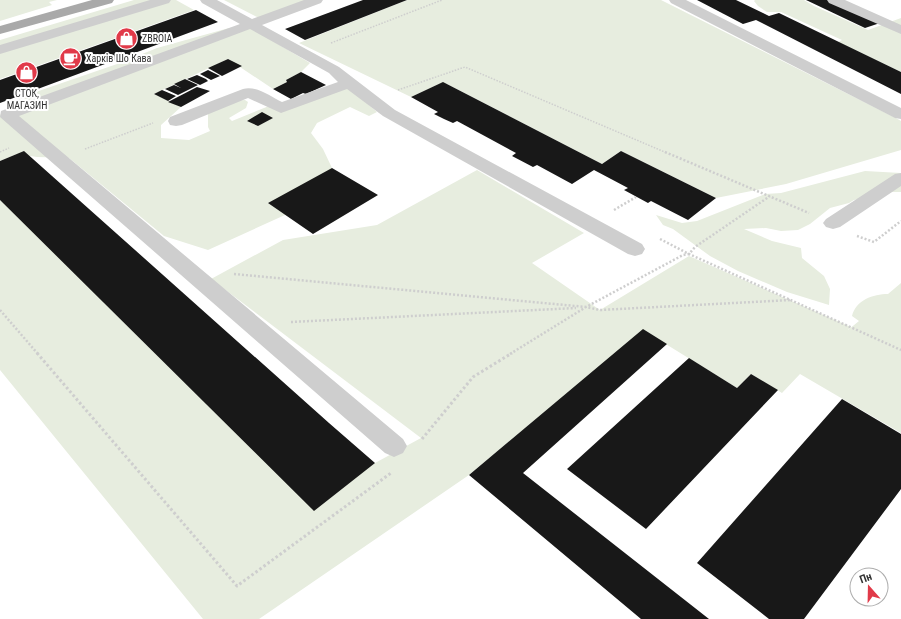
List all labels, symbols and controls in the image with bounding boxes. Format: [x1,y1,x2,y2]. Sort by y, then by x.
shop icon: ZBROIA [113,25,139,51]
place label: ZBROIA [142,33,173,44]
cafe icon: Харків Шо Кава [57,45,83,71]
place label: Харків Шо Кава [86,53,152,64]
shop icon: СТОК, МАГАЗИН [14,60,40,86]
place label: СТОК, МАГАЗИН [7,88,47,111]
north arrow [849,567,889,607]
text: Пн [858,570,874,586]

